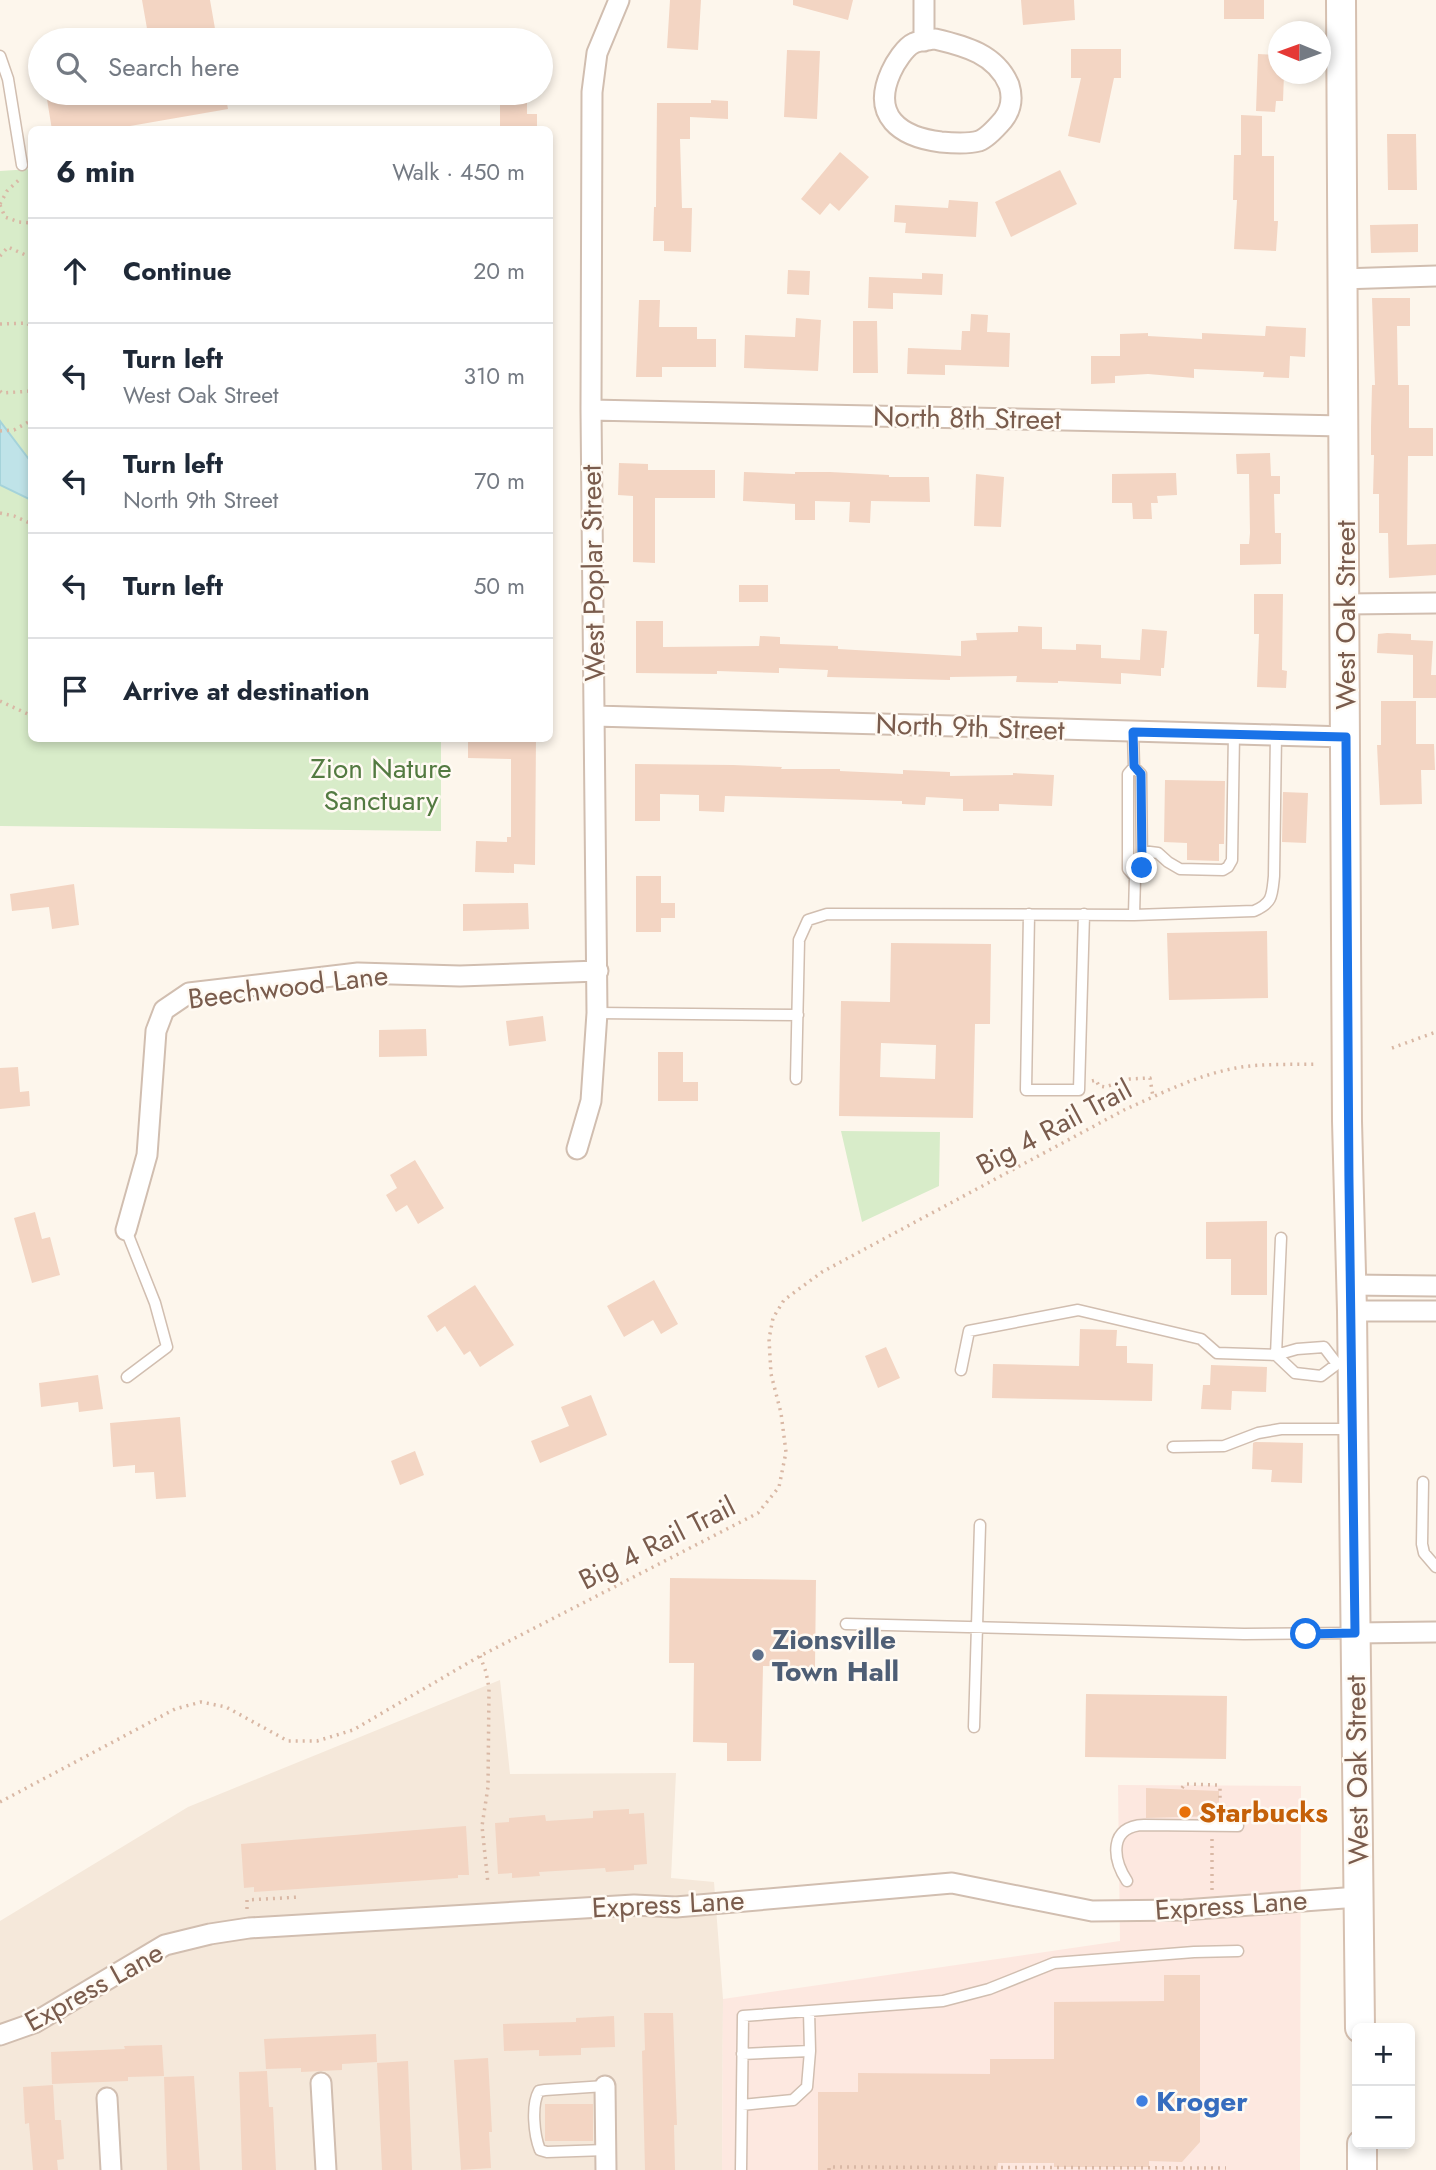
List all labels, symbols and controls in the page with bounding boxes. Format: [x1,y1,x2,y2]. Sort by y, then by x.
north arrow [1268,21,1331,84]
search box [28,28,553,105]
icon: search [52,48,90,86]
text: Search here [108,48,240,86]
text: 6 min [56,150,135,193]
text: Walk · 450 m [392,155,525,189]
icon: ahead [56,252,94,290]
text: Continue [123,252,232,290]
text: 20 m [473,254,525,288]
text: Turn left [123,340,223,378]
icon: left [56,357,94,395]
text: 310 m [463,359,525,393]
text: West Oak Street [123,378,279,412]
street label: North 8th Street [872,396,1062,440]
text: Turn left [123,445,223,483]
icon: left [56,462,94,500]
text: 70 m [474,464,525,498]
street label: West Poplar Street [571,464,615,682]
text: North 9th Street [123,483,278,517]
street label: West Oak Street [1325,520,1366,710]
icon: left [56,567,94,605]
text: Turn left [123,567,223,605]
text: 50 m [473,569,525,603]
icon: arrive [56,672,94,710]
text: Arrive at destination [123,672,370,710]
street label: North 9th Street [875,703,1066,751]
park label: Zion Nature Sanctuary [310,748,452,821]
route end [1126,852,1157,883]
street label: Beechwood Lane [186,954,390,1020]
street label: Big 4 Rail Trail [969,1069,1139,1185]
street label: Big 4 Rail Trail [572,1486,742,1600]
route start [1290,1618,1321,1649]
place label: Zionsville Town Hall [772,1619,899,1692]
marker: Zionsville Town Hall [750,1647,766,1663]
street label: West Oak Street [1335,1675,1379,1865]
place label: Starbucks [1199,1792,1328,1833]
marker: Starbucks [1177,1804,1193,1820]
street label: Express Lane [1153,1879,1309,1931]
street label: Express Lane [591,1880,745,1928]
street label: Express Lane [17,1932,171,2042]
map controls [1352,2023,1415,2149]
button: + [1352,2023,1415,2086]
place label: Kroger [1156,2081,1248,2122]
button: − [1352,2086,1415,2149]
marker: Kroger [1134,2093,1150,2109]

